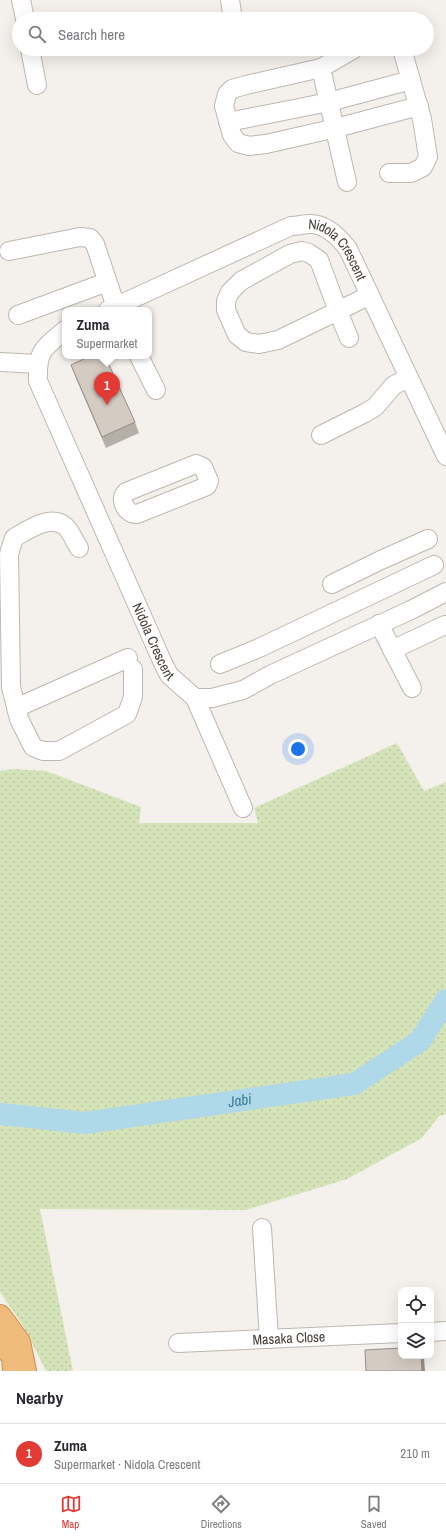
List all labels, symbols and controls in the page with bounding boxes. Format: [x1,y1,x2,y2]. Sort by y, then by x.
search box [12,12,434,56]
icon: search [26,23,48,45]
text: Search here [58,24,125,45]
street label: Nidola Crescent [308,215,371,283]
popup [62,307,152,359]
text: Zuma [76,314,109,335]
text: Supermarket [76,335,138,352]
pin: 1 [94,372,120,405]
street label: Nidola Crescent [128,600,178,684]
your location [288,739,308,759]
water label: Jabi [226,1088,253,1112]
map controls [398,1287,434,1359]
button: locate [398,1287,434,1323]
button: layers [398,1323,434,1359]
street label: Masaka Close [252,1327,326,1349]
text: Nearby [16,1386,63,1409]
text: Zuma [54,1435,87,1456]
text: 1 [26,1445,32,1462]
text: 210 m [400,1445,430,1462]
text: Supermarket · Nidola Crescent [54,1456,200,1473]
tab: Map [60,1493,82,1531]
tab: Directions [201,1493,242,1531]
tab: Saved [361,1493,386,1531]

